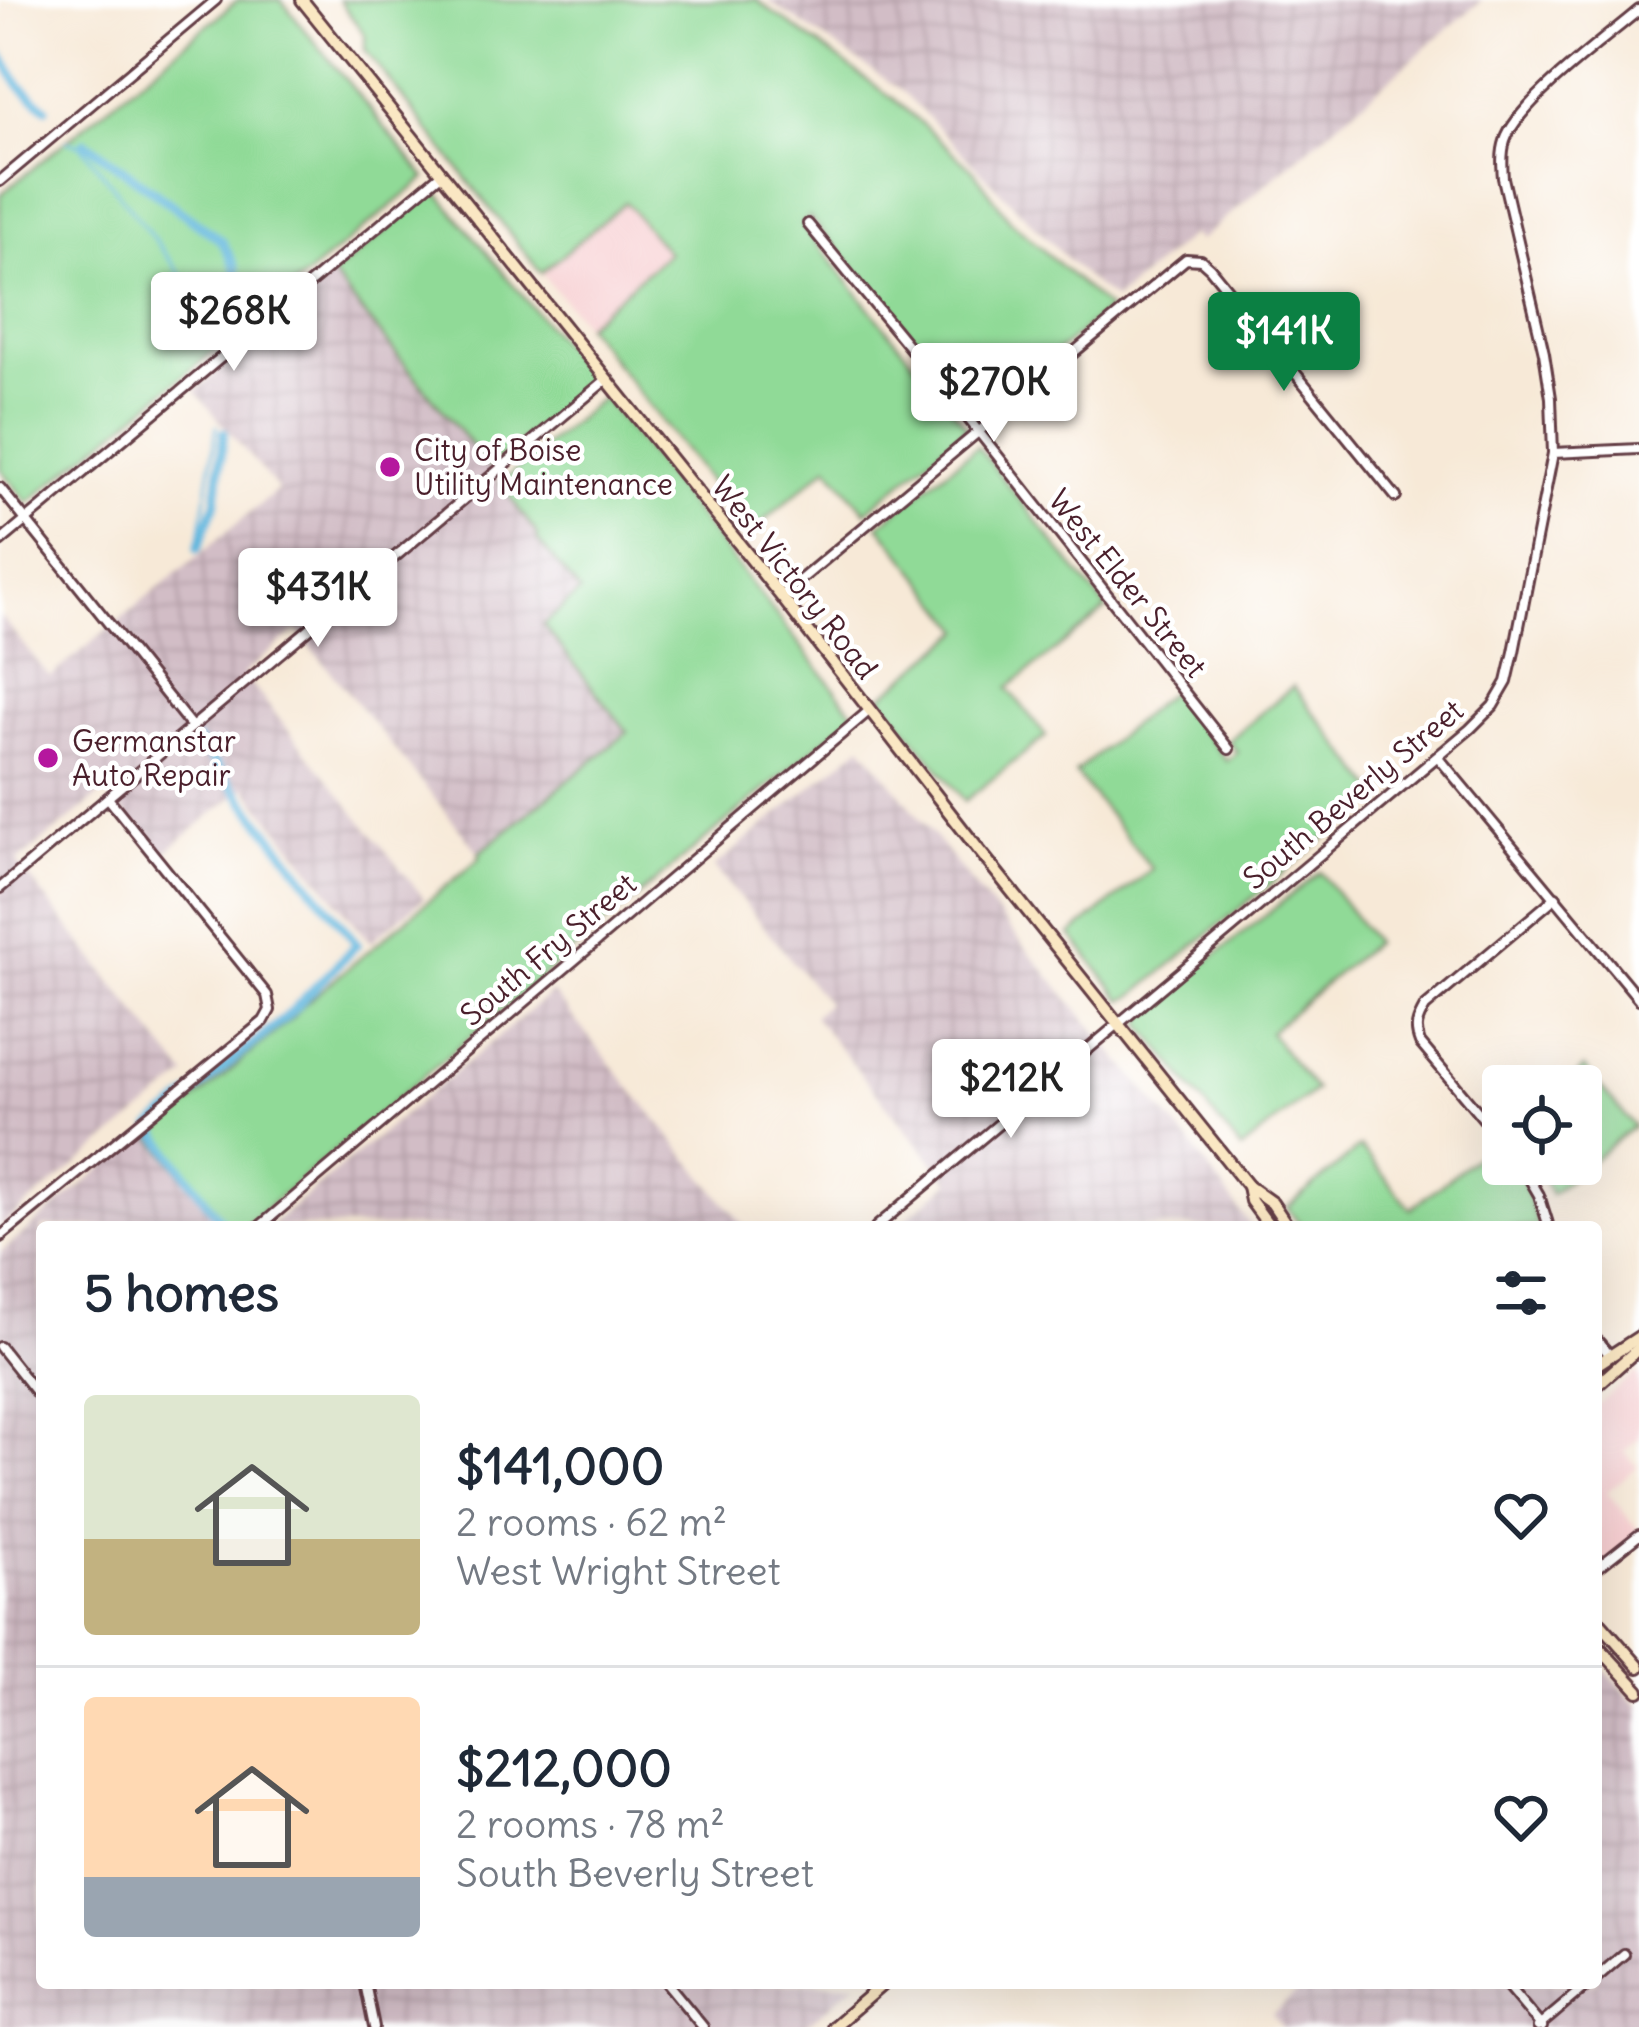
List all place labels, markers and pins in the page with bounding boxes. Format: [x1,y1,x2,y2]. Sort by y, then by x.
pin: $268K [150,272,318,374]
pin: $141K [1200,292,1368,394]
pin: $270K [910,343,1078,445]
place label: City of Boise Utility Maintenance [414,431,673,503]
marker: City of Boise Utility Maintenance [377,454,403,480]
pin: $431K [234,548,402,650]
place label: Germanstar Auto Repair [72,722,236,794]
marker: Germanstar Auto Repair [35,745,61,771]
pin: $212K [927,1039,1095,1141]

